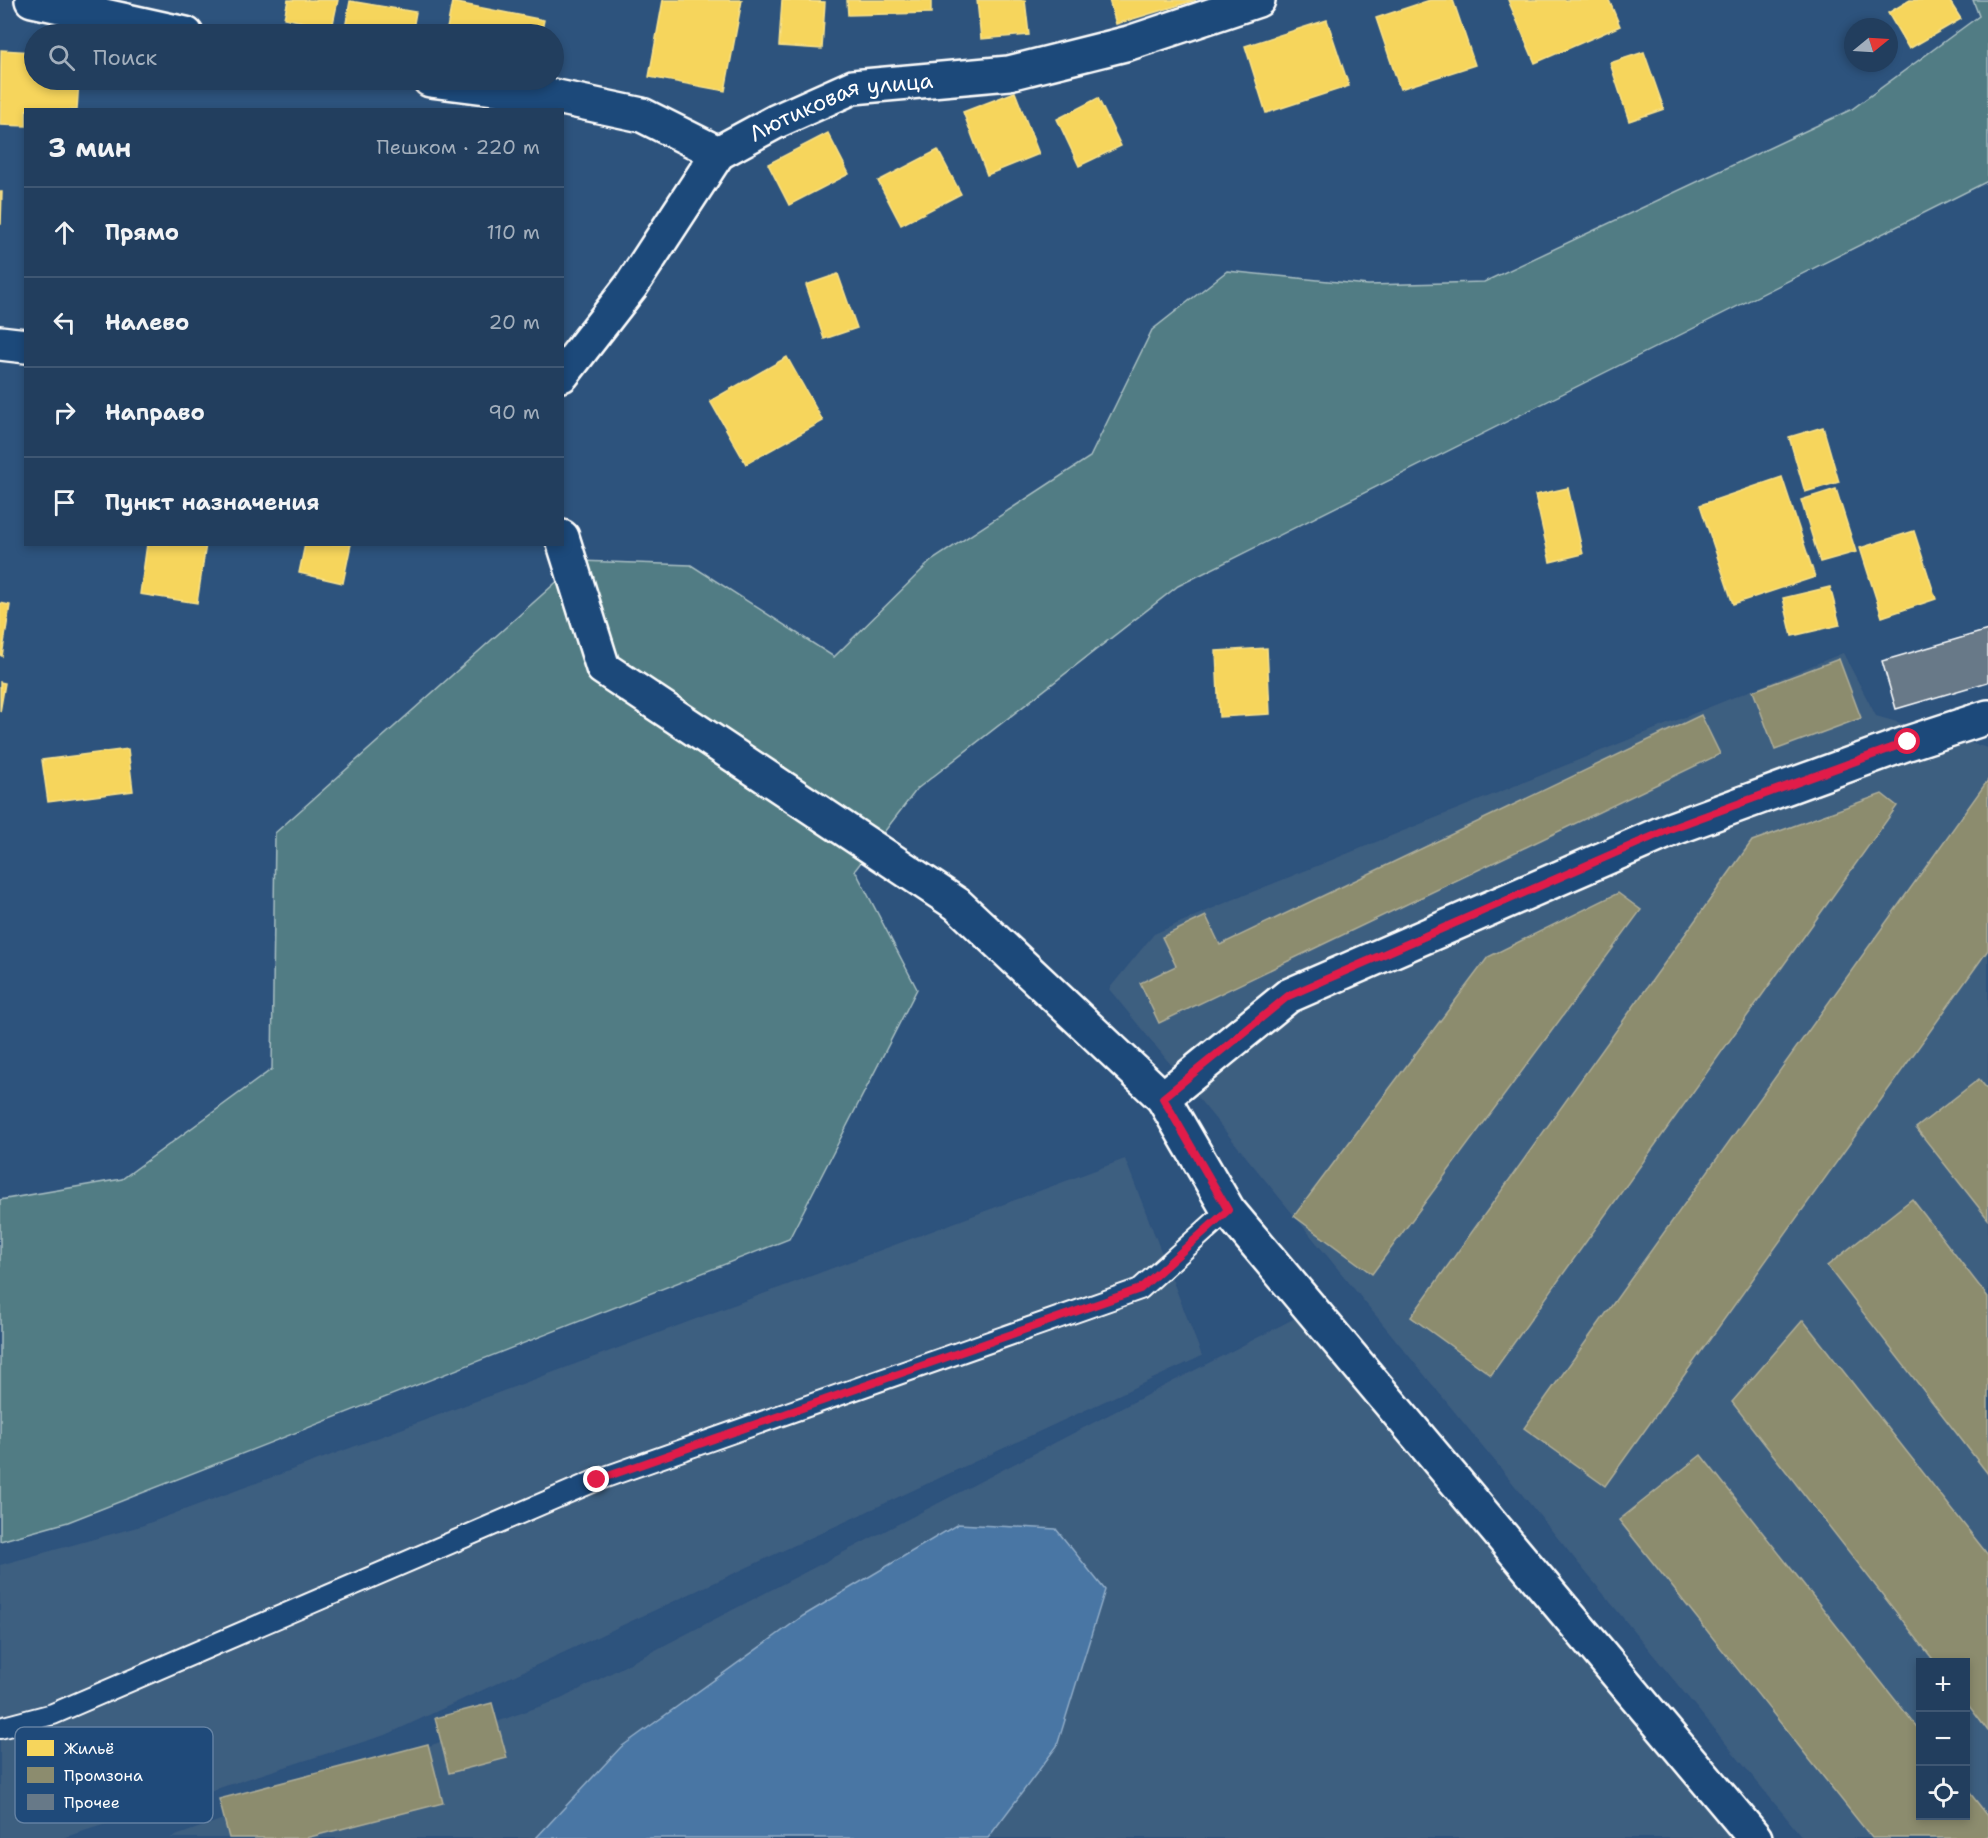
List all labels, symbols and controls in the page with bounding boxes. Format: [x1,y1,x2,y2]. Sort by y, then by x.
north arrow [1844,18,1898,72]
search box [24,24,564,90]
icon: search [45,41,78,74]
text: Поиск [93,43,157,72]
street label: Лютиковая улица [744,65,935,148]
text: 3 мин [48,130,131,165]
text: Пешком · 220 m [377,134,540,160]
icon: ahead [48,216,81,249]
text: Прямо [105,218,179,247]
text: 110 m [486,219,540,245]
icon: left [48,306,81,339]
text: Налево [105,308,189,337]
text: 20 m [489,309,540,335]
icon: right [48,396,81,429]
text: Направо [105,398,205,427]
text: 90 m [488,399,540,425]
icon: arrive [48,486,81,519]
text: Пункт назначения [105,488,319,517]
route start [1894,728,1920,754]
route end [583,1466,609,1492]
map controls [1916,1658,1970,1820]
button: + [1916,1658,1970,1712]
button: − [1916,1712,1970,1766]
legend [15,1727,213,1823]
text: Жильё [64,1738,114,1759]
text: Промзона [64,1765,143,1786]
button: locate [1916,1766,1970,1820]
text: Прочее [64,1792,120,1813]

